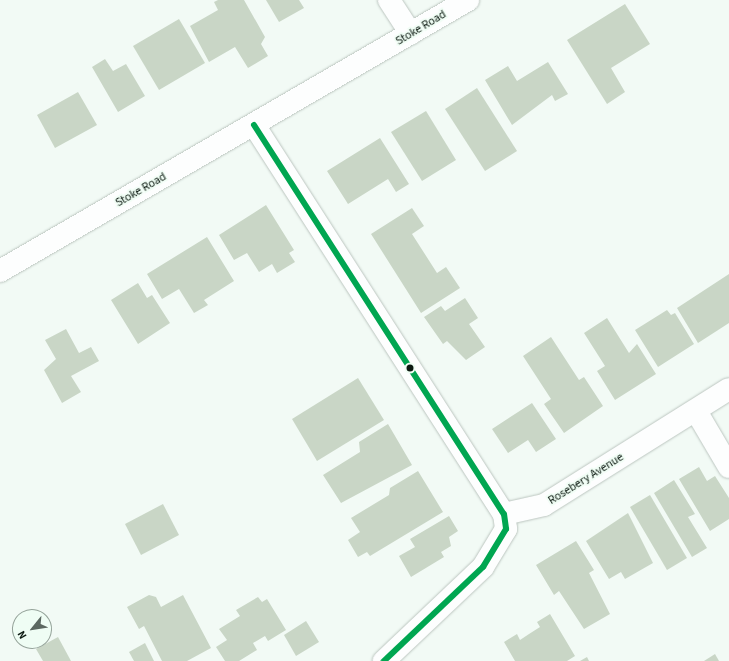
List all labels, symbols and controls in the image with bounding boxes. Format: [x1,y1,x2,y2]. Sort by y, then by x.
street label: Stoke Road [393,7,449,49]
street label: Stoke Road [113,170,169,210]
unlabelled marker [405,363,415,373]
street label: Rosebery Avenue [546,450,626,508]
north arrow [12,609,52,649]
text: N [14,628,30,642]

